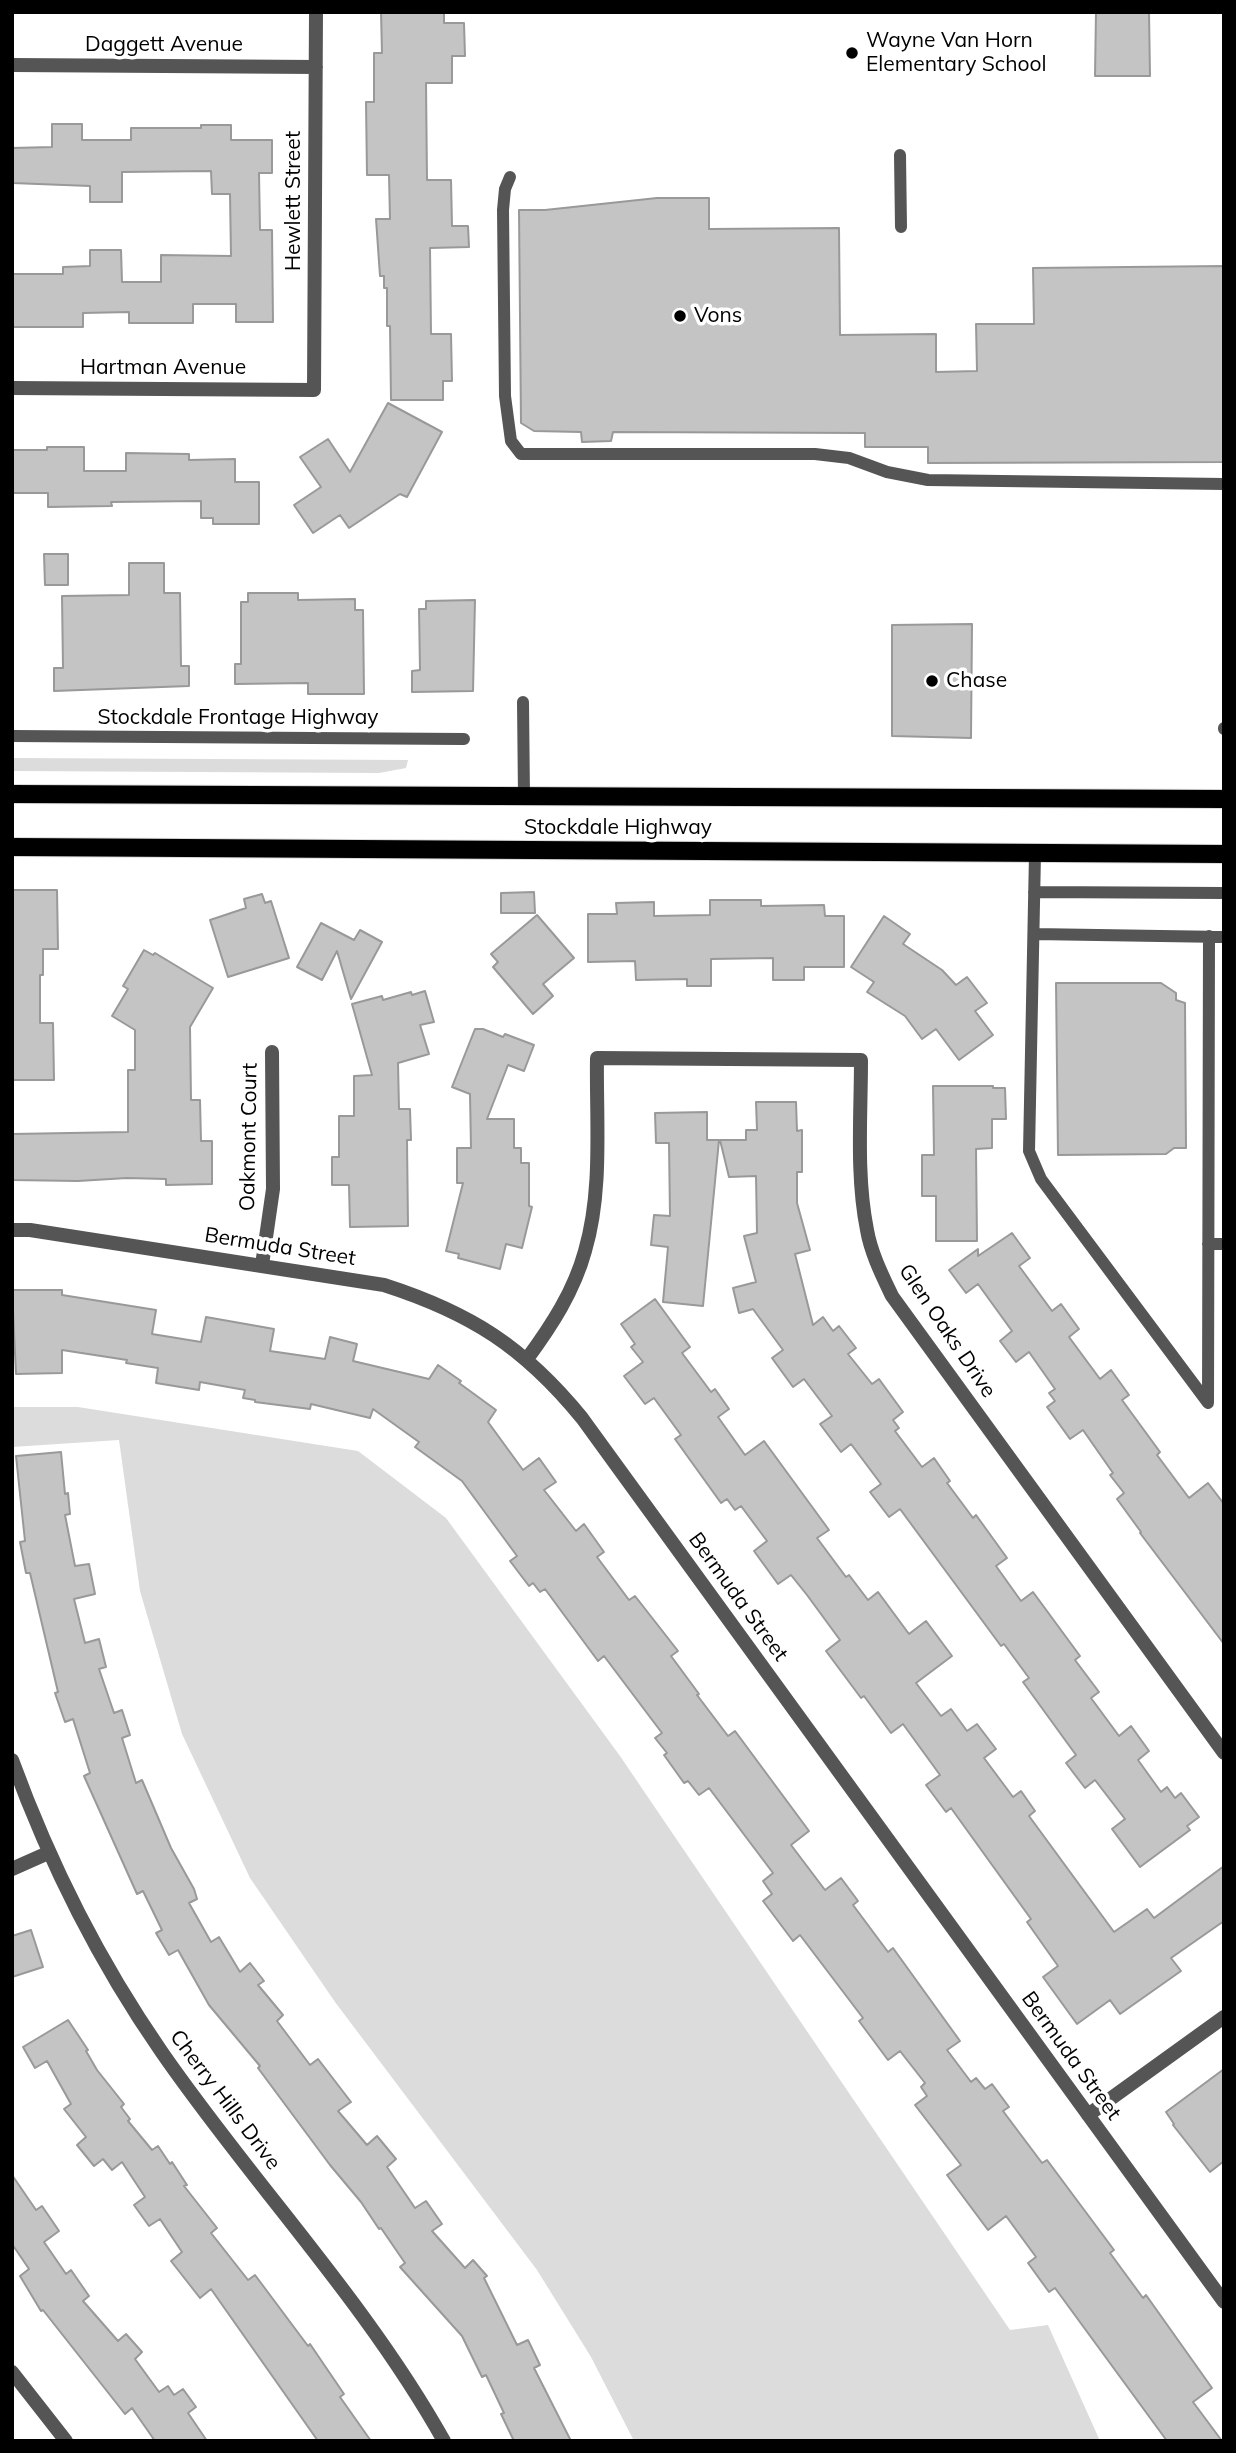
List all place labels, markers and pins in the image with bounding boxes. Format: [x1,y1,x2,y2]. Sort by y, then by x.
place label: Wayne Van Horn Elementary School [866,28,1047,78]
marker: Wayne Van Horn Elementary School [844,45,860,61]
place label: Vons [694,303,742,329]
marker: Vons [672,308,688,324]
place label: Chase [946,668,1007,694]
marker: Chase [924,673,940,689]

